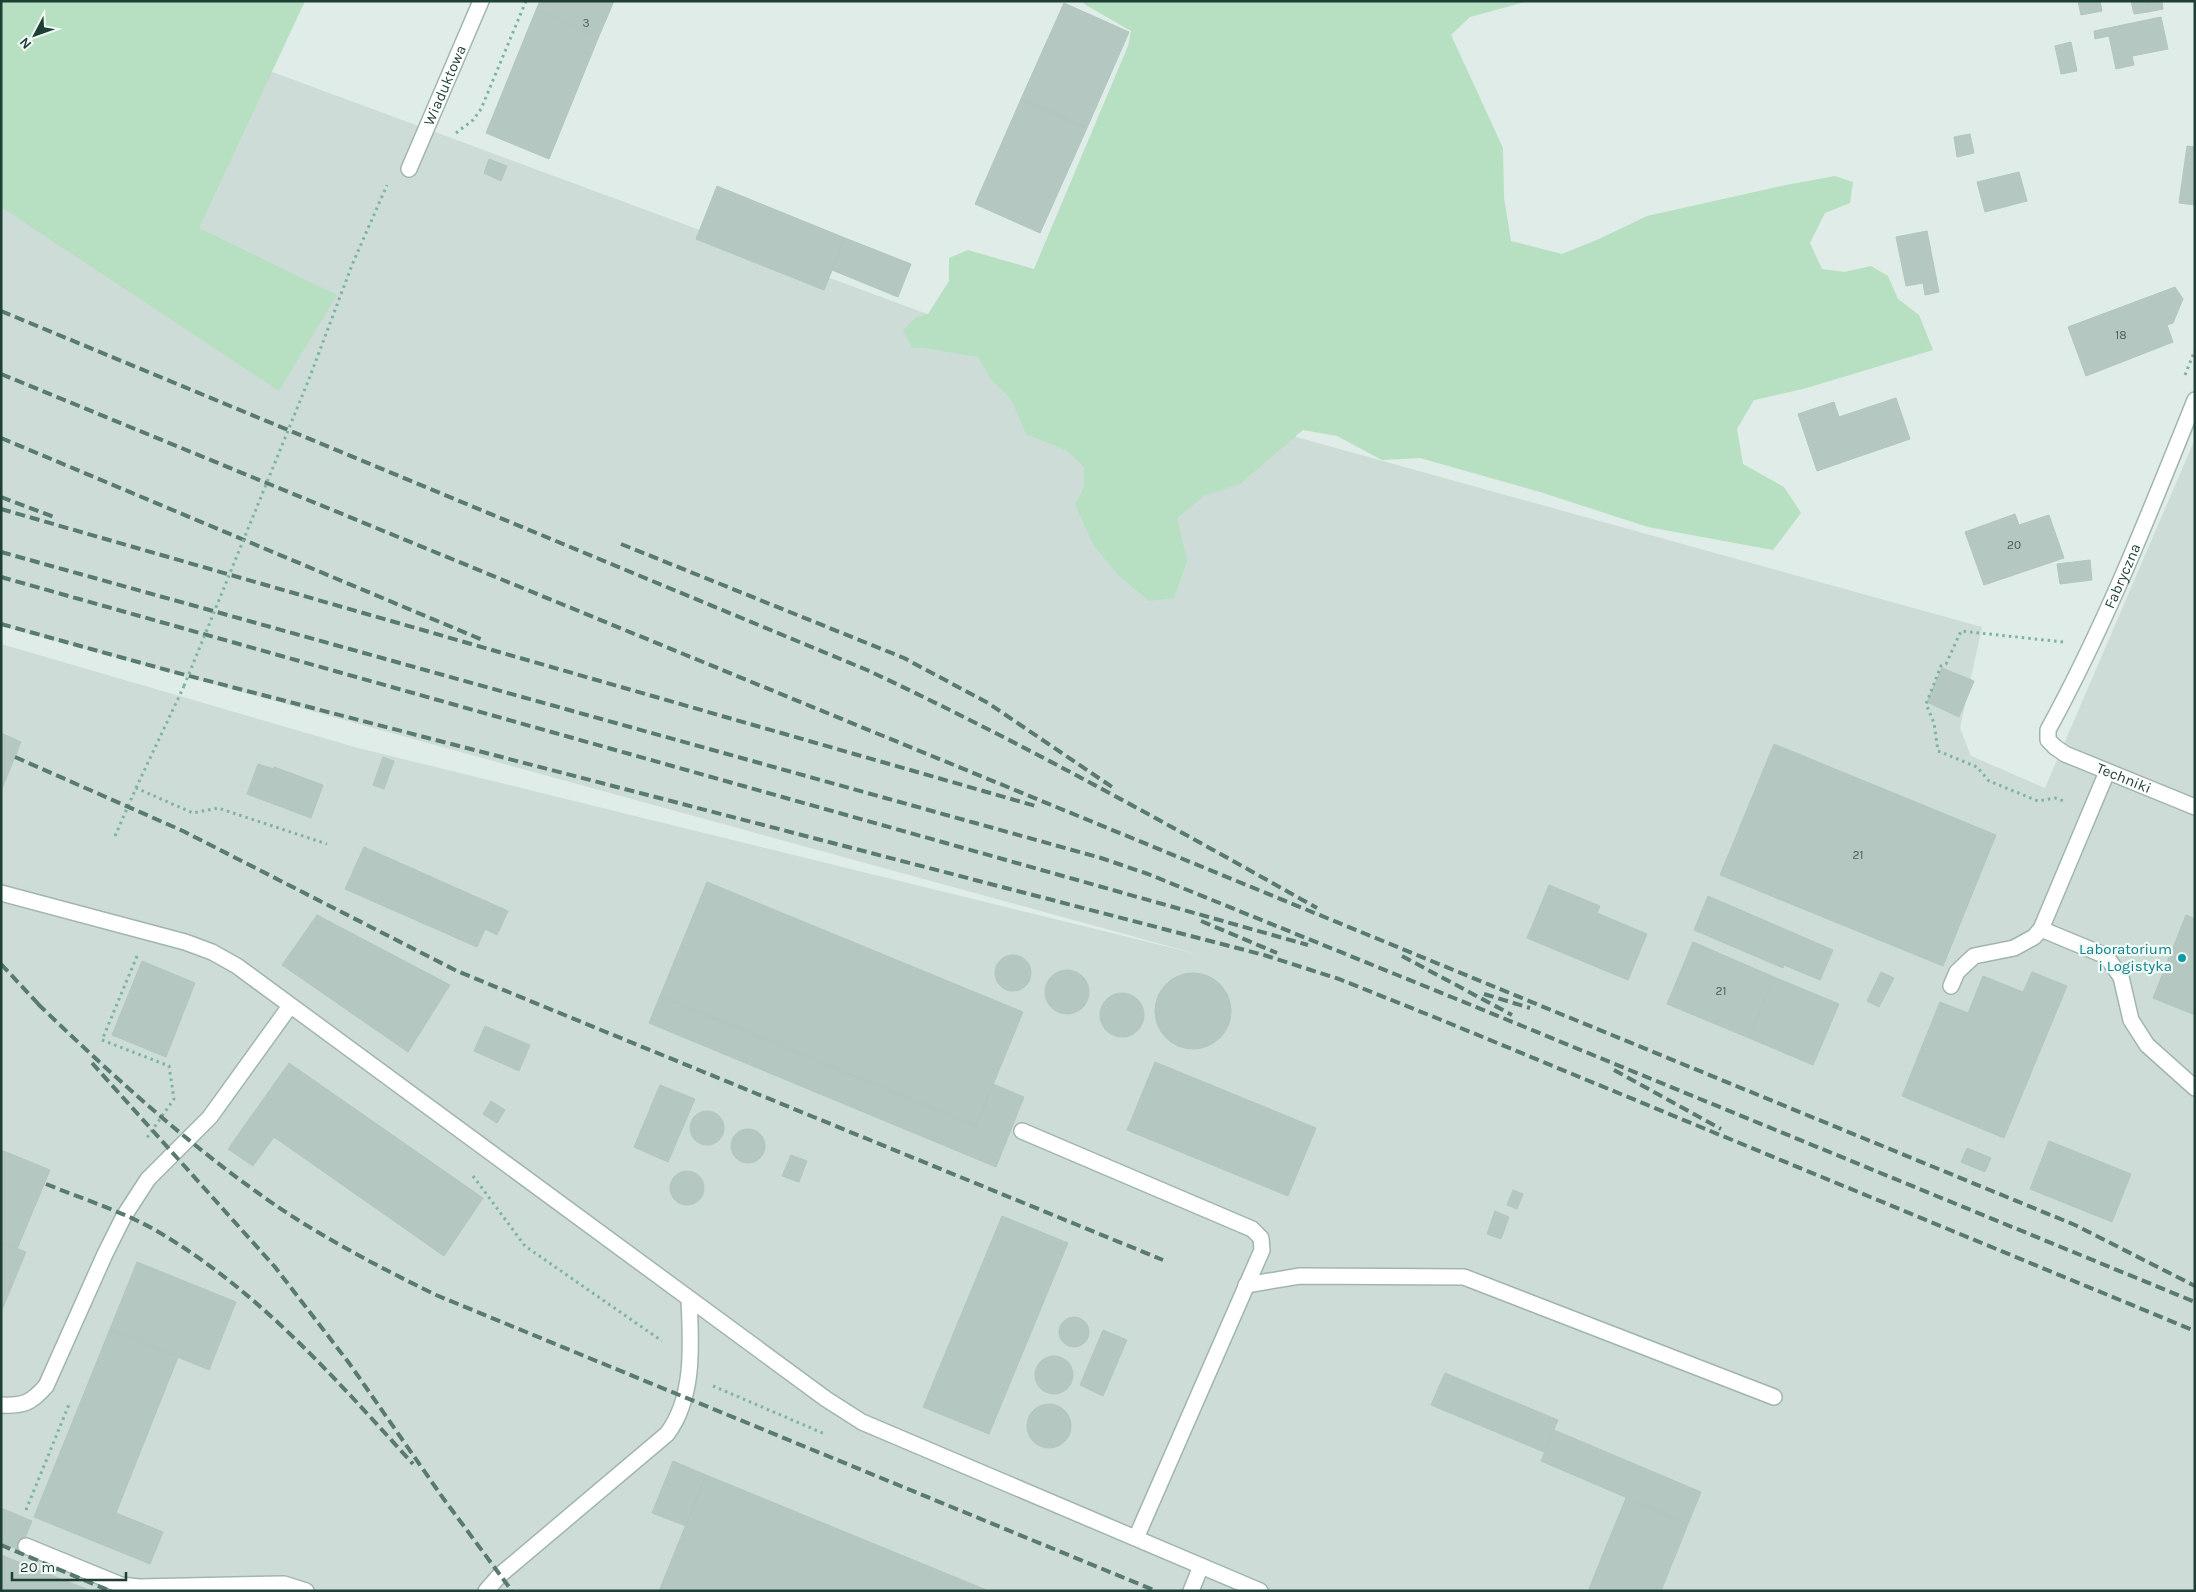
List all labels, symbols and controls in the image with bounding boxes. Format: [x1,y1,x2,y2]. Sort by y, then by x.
north arrow [10,10,60,60]
house number: 3 [582,16,590,30]
text: N [16,34,35,53]
street label: Wiaduktowa [420,42,470,128]
house number: 18 [2115,328,2127,342]
house number: 20 [2007,538,2021,552]
street label: Fabryczna [2100,541,2145,611]
street label: Techniki [2094,759,2154,797]
house number: 21 [1853,848,1863,862]
place label: Laboratorium i Logistyka [2079,940,2172,975]
marker: Laboratorium i Logistyka [2176,952,2188,964]
house number: 21 [1716,984,1726,998]
scale bar [12,1550,126,1582]
text: 20 m [20,1558,55,1576]

